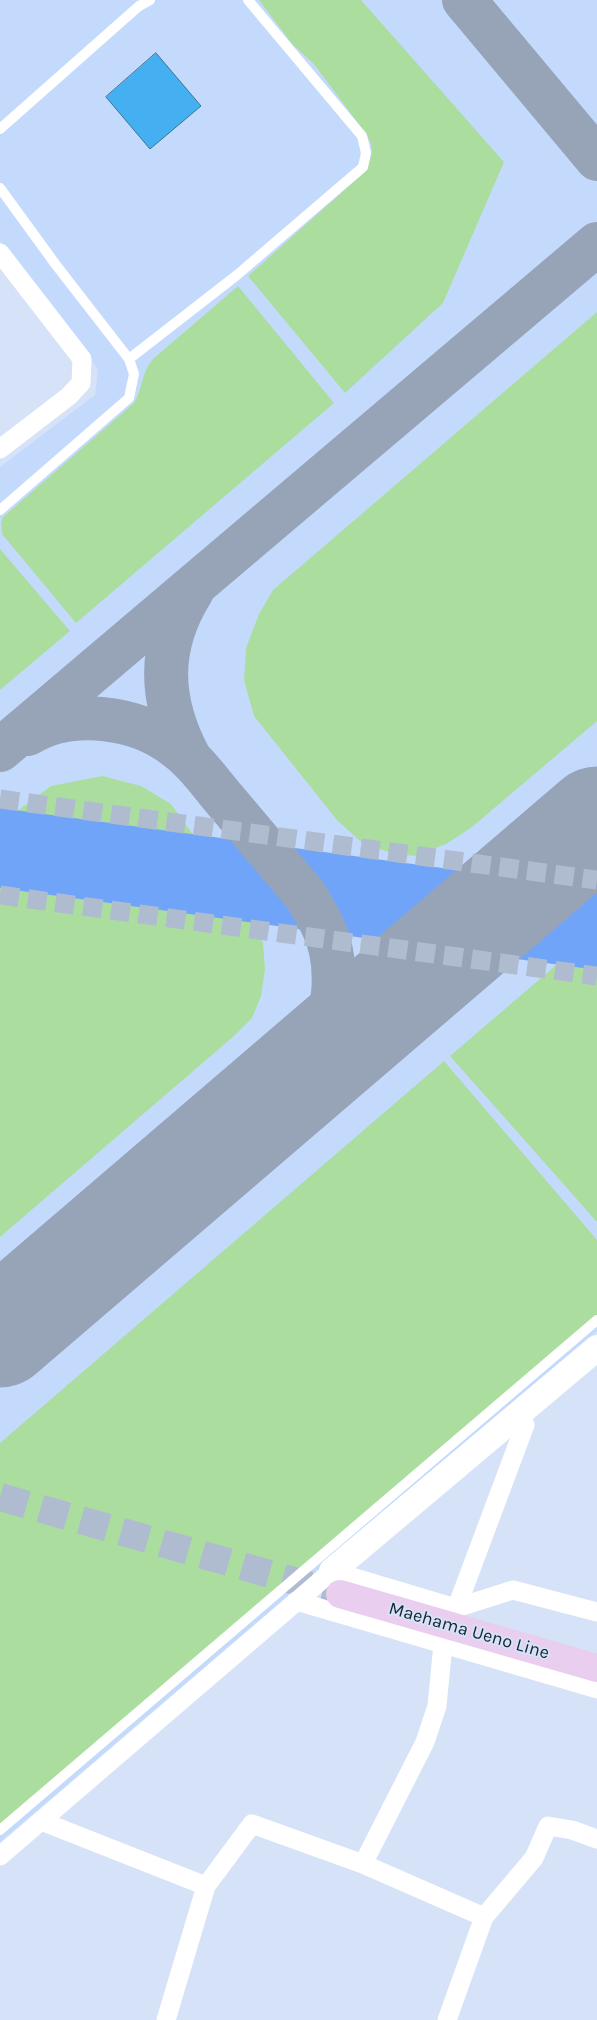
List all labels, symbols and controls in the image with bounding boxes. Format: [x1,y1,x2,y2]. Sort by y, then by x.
street label: Maehama Ueno Line [386,1598,552,1664]

